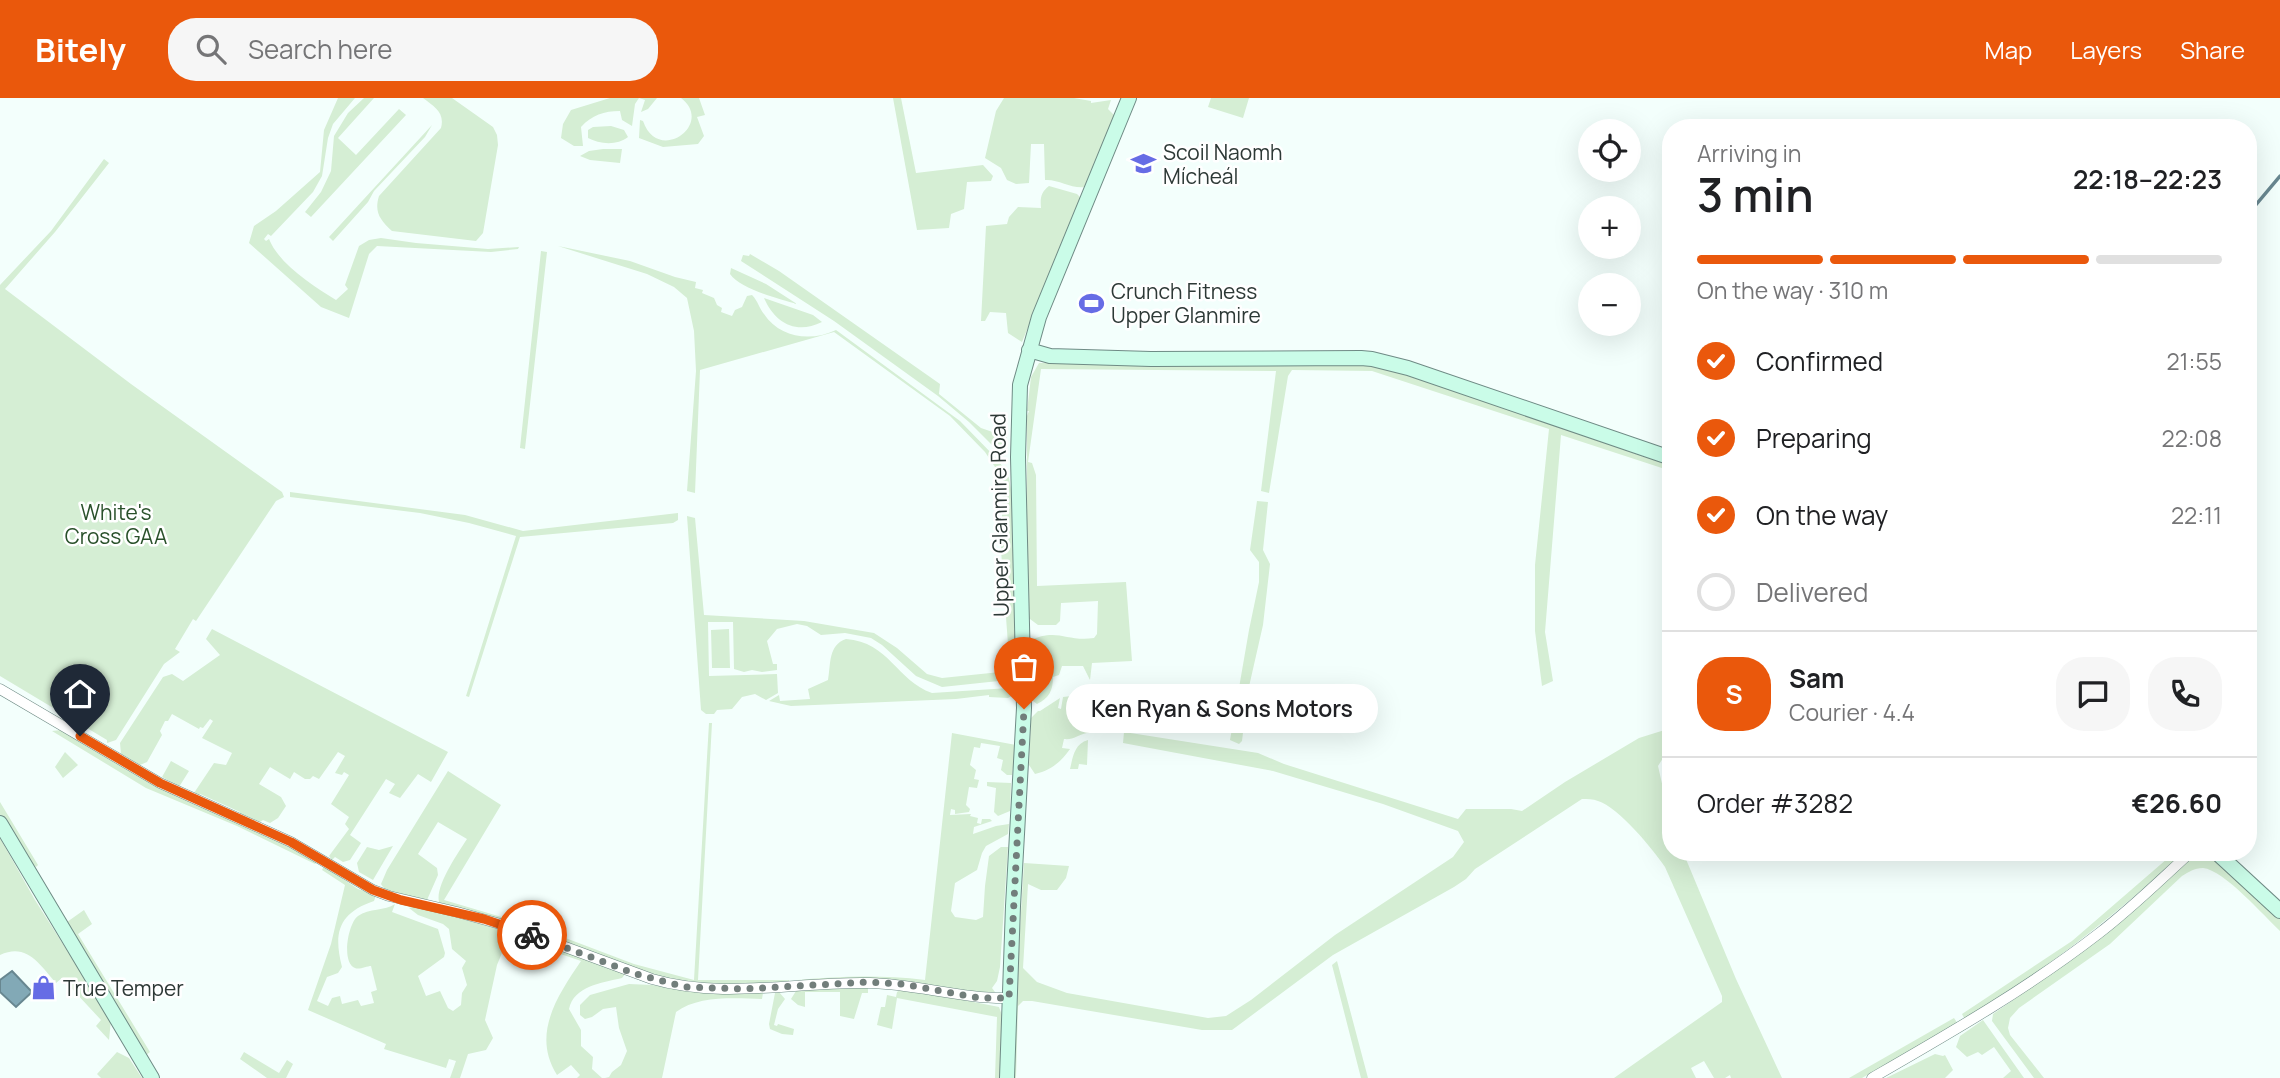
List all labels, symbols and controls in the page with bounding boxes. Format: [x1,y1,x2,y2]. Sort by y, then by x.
search box [168,18,658,81]
text: Bitely [35,27,126,72]
icon: search [192,30,230,68]
text: Search here [248,31,393,67]
text: Map [1985,33,2032,66]
text: Layers [2070,33,2142,66]
text: Share [2180,33,2245,66]
map controls [1578,119,1641,336]
button: locate [1578,119,1641,182]
text: Arriving in [1697,137,1802,169]
place label: Scoil Naomh Mícheál [1163,138,1282,190]
school or university icon: Scoil Naomh Mícheál [1129,150,1157,178]
text: 22:18–22:23 [2073,161,2222,197]
text: 3 min [1697,163,1814,226]
button: + [1578,196,1641,259]
button: − [1578,273,1641,336]
text: On the way · 310 m [1697,274,1888,306]
place label: Crunch Fitness Upper Glanmire [1111,277,1261,329]
sports icon: Crunch Fitness Upper Glanmire [1077,289,1105,317]
icon: check [1697,342,1735,380]
text: Confirmed [1756,343,1883,379]
text: 21:55 [2166,345,2222,377]
street label: Upper Glanmire Road [983,413,1015,617]
icon: check [1697,419,1735,457]
text: Preparing [1756,420,1872,456]
text: 22:08 [2162,422,2222,454]
icon: check [1697,496,1735,534]
text: On the way [1756,497,1888,533]
park label: White's Cross GAA [65,498,167,550]
text: 22:11 [2171,499,2222,531]
text: Delivered [1756,574,1868,610]
pin [994,637,1054,709]
icon: bag [1005,648,1043,686]
button: chat [2056,657,2130,731]
button: phone [2148,657,2222,731]
text: Sam [1789,660,1844,696]
pin [50,664,110,736]
icon: home [61,675,99,713]
text: S [1725,676,1743,712]
callout: Ken Ryan & Sons Motors [1066,684,1378,734]
text: Ken Ryan & Sons Motors [1091,692,1353,724]
text: Courier · 4.4 [1789,696,1915,728]
text: Order #3282 [1697,785,1853,821]
text: €26.60 [2131,785,2222,821]
courier [497,900,567,970]
icon: bike [513,916,551,954]
shop icon: True Temper [29,974,57,1002]
place label: True Temper [63,974,184,1002]

